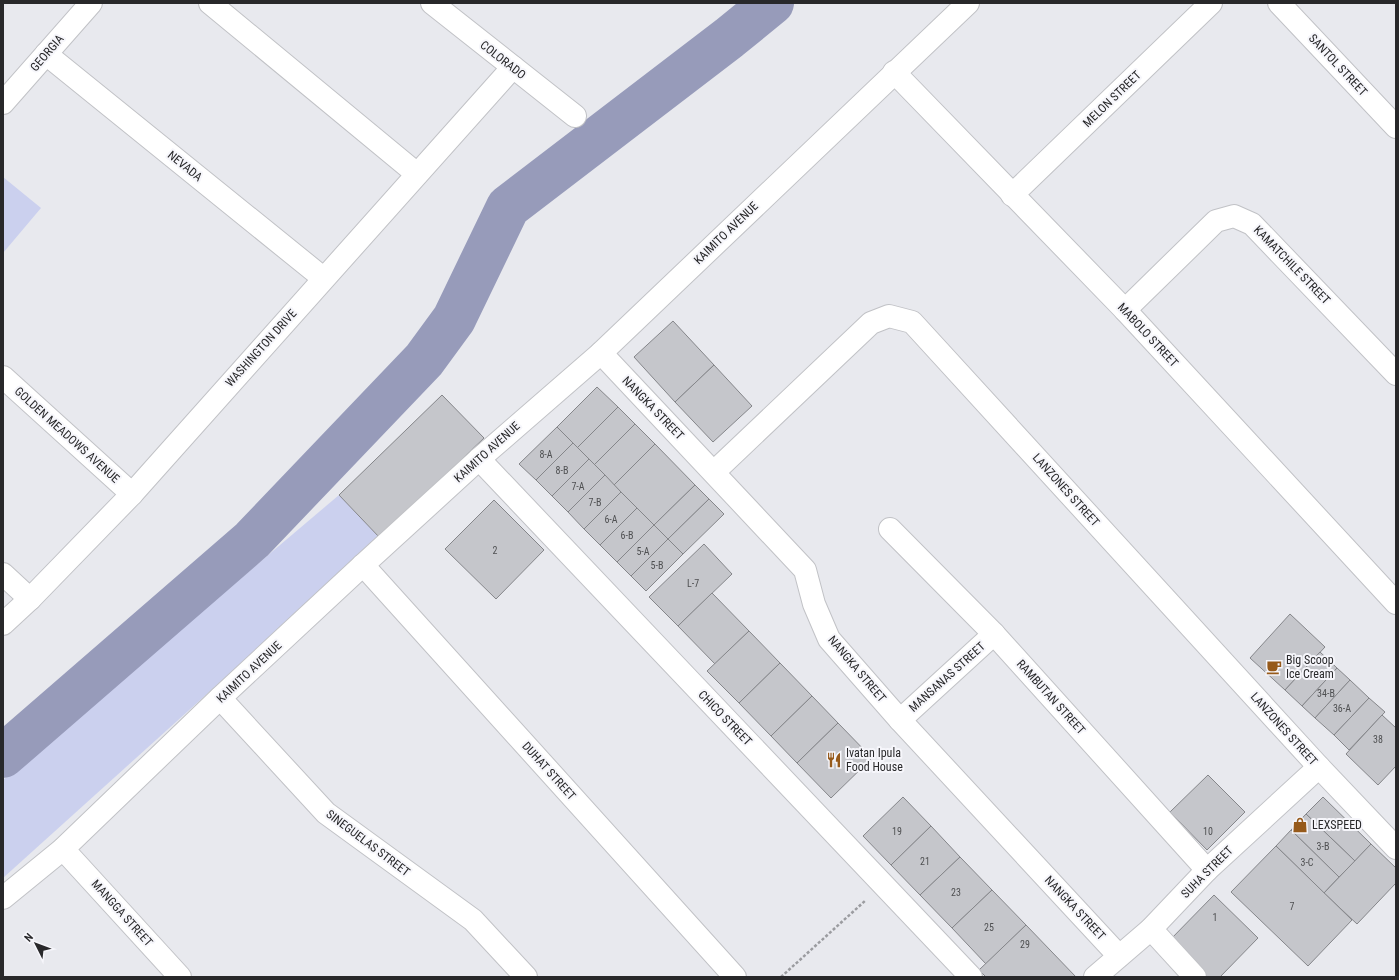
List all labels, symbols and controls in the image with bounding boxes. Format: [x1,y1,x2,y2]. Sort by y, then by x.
street label: SANTOL STREET [1306,31,1370,99]
street label: GEORGIA [27,32,67,74]
street label: COLORADO [477,38,529,82]
street label: MELON STREET [1080,68,1144,130]
street label: NEVADA [165,148,205,184]
street label: KAIMITO AVENUE [691,199,761,267]
street label: KAMATCHILE STREET [1251,223,1333,307]
street label: MABOLO STREET [1115,300,1181,370]
street label: WASHINGTON DRIVE [223,306,299,390]
street label: NANGKA STREET [619,374,687,442]
street label: GOLDEN MEADOWS AVENUE [12,384,122,486]
street label: KAIMITO AVENUE [451,419,523,485]
house number: 8-A [539,449,553,460]
street label: LANZONES STREET [1030,451,1102,529]
house number: 8-B [556,465,568,476]
house number: 7-A [571,481,585,492]
house number: 7-B [589,497,601,508]
house number: 6-A [604,514,618,525]
house number: 6-B [621,530,633,541]
house number: 2 [493,545,498,556]
house number: 5-A [636,546,650,557]
house number: 5-B [651,560,663,571]
house number: L-7 [687,578,699,589]
street label: NANGKA STREET [825,633,889,705]
street label: KAIMITO AVENUE [214,638,284,706]
street label: MANSANAS STREET [906,639,988,715]
place label: Big Scoop Ice Cream [1286,653,1334,681]
street label: RAMBUTAN STREET [1014,657,1088,737]
cafe icon: Big Scoop Ice Cream [1265,658,1283,676]
street label: CHICO STREET [695,688,755,748]
house number: 34-B [1317,688,1335,699]
street label: LANZONES STREET [1248,690,1320,768]
house number: 36-A [1333,703,1351,714]
house number: 38 [1373,734,1383,745]
street label: DUHAT STREET [519,739,579,803]
place label: Ivatan Ipula Food House [846,746,903,774]
restaurant icon: Ivatan Ipula Food House [825,751,843,769]
street label: SINEGUELAS STREET [323,807,413,879]
shop icon: LEXSPEED [1291,816,1309,834]
place label: LEXSPEED [1312,818,1362,832]
house number: 19 [892,826,902,837]
house number: 10 [1203,826,1213,837]
house number: 3-B [1317,841,1329,852]
street label: SUHA STREET [1178,843,1236,901]
house number: 21 [920,856,930,867]
house number: 3-C [1300,857,1314,868]
street label: NANGKA STREET [1042,873,1108,943]
street label: MANGGA STREET [89,877,155,949]
house number: 23 [951,887,961,898]
house number: 7 [1290,901,1295,912]
house number: 1 [1213,912,1217,923]
house number: 25 [984,922,994,933]
north arrow [16,924,56,964]
text: N [22,931,36,945]
house number: 29 [1020,939,1030,950]

